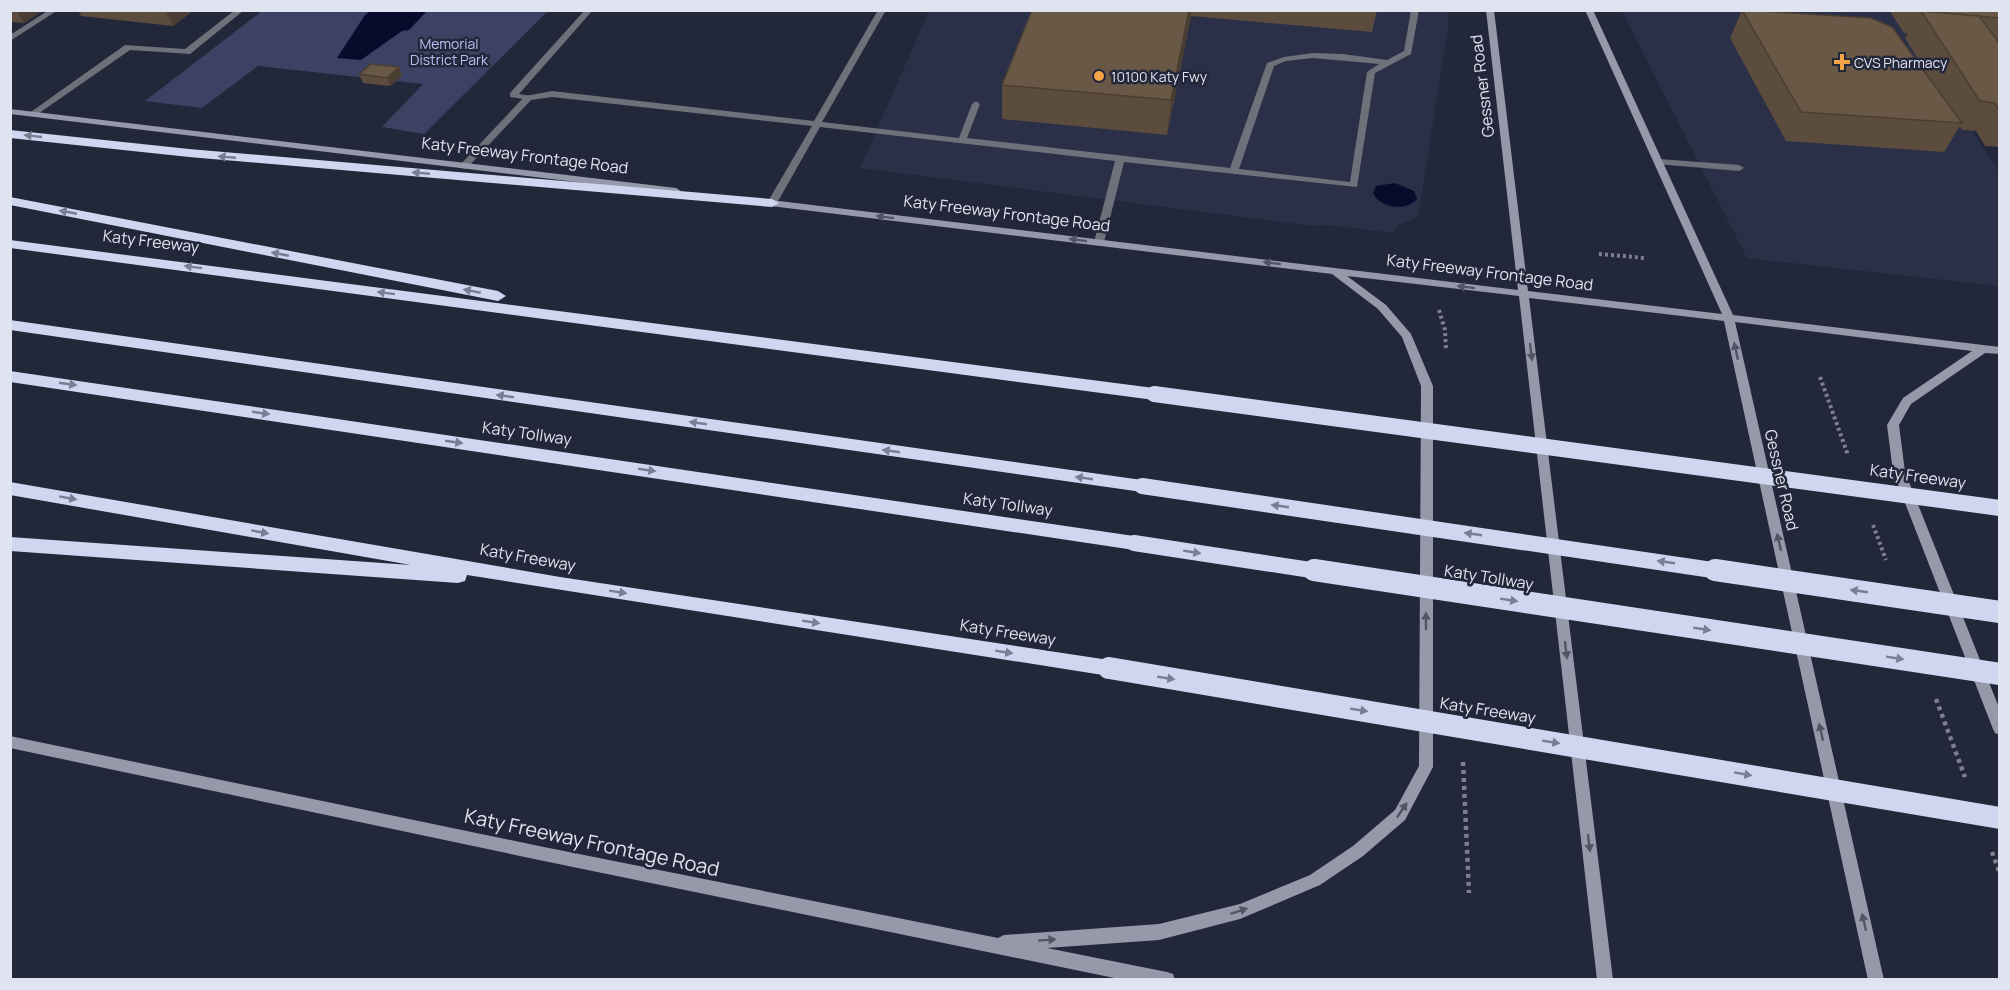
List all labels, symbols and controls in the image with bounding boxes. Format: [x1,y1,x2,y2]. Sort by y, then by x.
street label: Gessner Road [1465,33,1499,139]
park label: Memorial District Park [410,34,489,69]
place label: CVS Pharmacy [1854,53,1948,72]
marker: CVS Pharmacy [1835,55,1849,69]
place label: 10100 Katy Fwy [1111,67,1208,86]
marker: 10100 Katy Fwy [1092,69,1106,83]
street label: Katy Freeway Frontage Road [420,131,630,179]
one-way arrow [23,132,42,141]
one-way arrow [217,152,236,161]
one-way arrow [412,168,431,178]
street label: Katy Freeway Frontage Road [902,189,1112,237]
one-way arrow [58,207,77,216]
one-way arrow [875,212,894,221]
street label: Katy Freeway [102,224,201,258]
one-way arrow [1069,235,1088,245]
street label: Katy Freeway Frontage Road [1385,248,1595,296]
one-way arrow [270,249,289,258]
one-way arrow [1262,259,1281,268]
one-way arrow [183,263,202,272]
one-way arrow [1456,282,1475,291]
one-way arrow [462,286,481,295]
one-way arrow [377,288,396,297]
one-way arrow [1526,342,1535,361]
one-way arrow [1731,342,1740,361]
one-way arrow [59,380,78,389]
one-way arrow [496,391,515,400]
one-way arrow [252,409,271,418]
street label: Katy Tollway [481,416,574,450]
one-way arrow [689,419,708,428]
street label: Gessner Road [1760,427,1804,533]
one-way arrow [445,437,464,446]
one-way arrow [882,446,901,455]
street label: Katy Freeway [1868,458,1968,494]
one-way arrow [638,466,657,475]
one-way arrow [1075,474,1094,483]
street label: Katy Tollway [962,487,1055,521]
one-way arrow [59,494,78,503]
one-way arrow [1270,502,1289,511]
one-way arrow [251,527,270,536]
one-way arrow [1463,530,1482,539]
one-way arrow [1773,533,1783,551]
street label: Katy Freeway [478,538,578,576]
one-way arrow [1182,547,1201,556]
one-way arrow [1656,558,1675,567]
street label: Katy Tollway [1443,559,1536,595]
one-way arrow [1849,586,1868,595]
one-way arrow [609,588,628,597]
one-way arrow [1500,595,1519,604]
one-way arrow [1422,612,1431,631]
street label: Katy Freeway [958,614,1058,651]
one-way arrow [801,618,820,627]
one-way arrow [1692,624,1711,633]
one-way arrow [1561,640,1571,659]
one-way arrow [994,648,1013,657]
one-way arrow [1885,654,1904,663]
one-way arrow [1157,674,1176,683]
street label: Katy Freeway [1438,692,1538,729]
one-way arrow [1349,706,1368,715]
one-way arrow [1816,722,1825,741]
one-way arrow [1542,738,1561,747]
one-way arrow [1734,770,1753,779]
street label: Katy Freeway Frontage Road [462,802,722,882]
one-way arrow [1396,802,1407,818]
one-way arrow [1584,834,1594,853]
one-way arrow [1230,906,1248,915]
one-way arrow [1858,913,1868,932]
one-way arrow [1037,935,1056,945]

